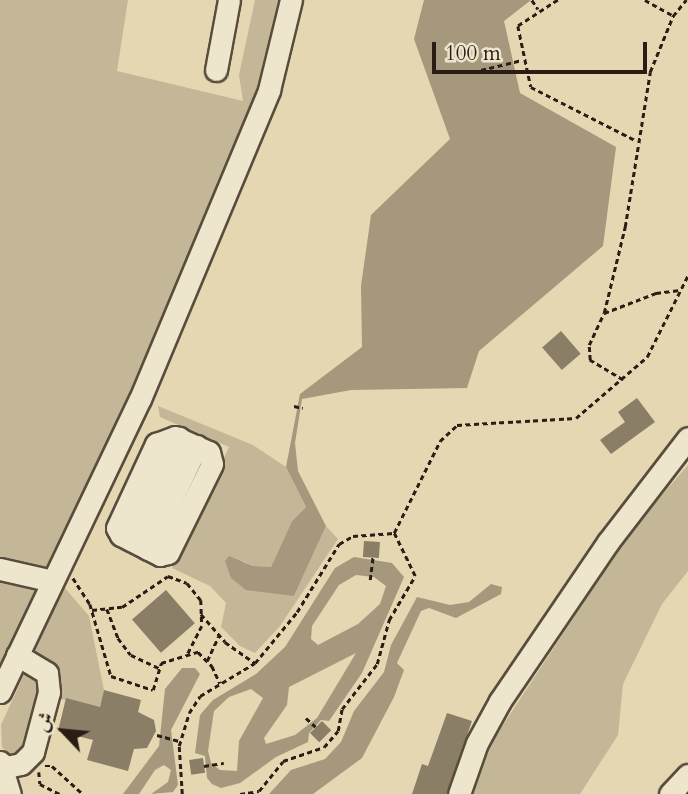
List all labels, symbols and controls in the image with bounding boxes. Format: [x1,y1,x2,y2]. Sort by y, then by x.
scale bar [436,28,651,72]
text: 100 m [445,39,501,68]
north arrow [28,696,98,766]
text: ش [28,708,60,736]

